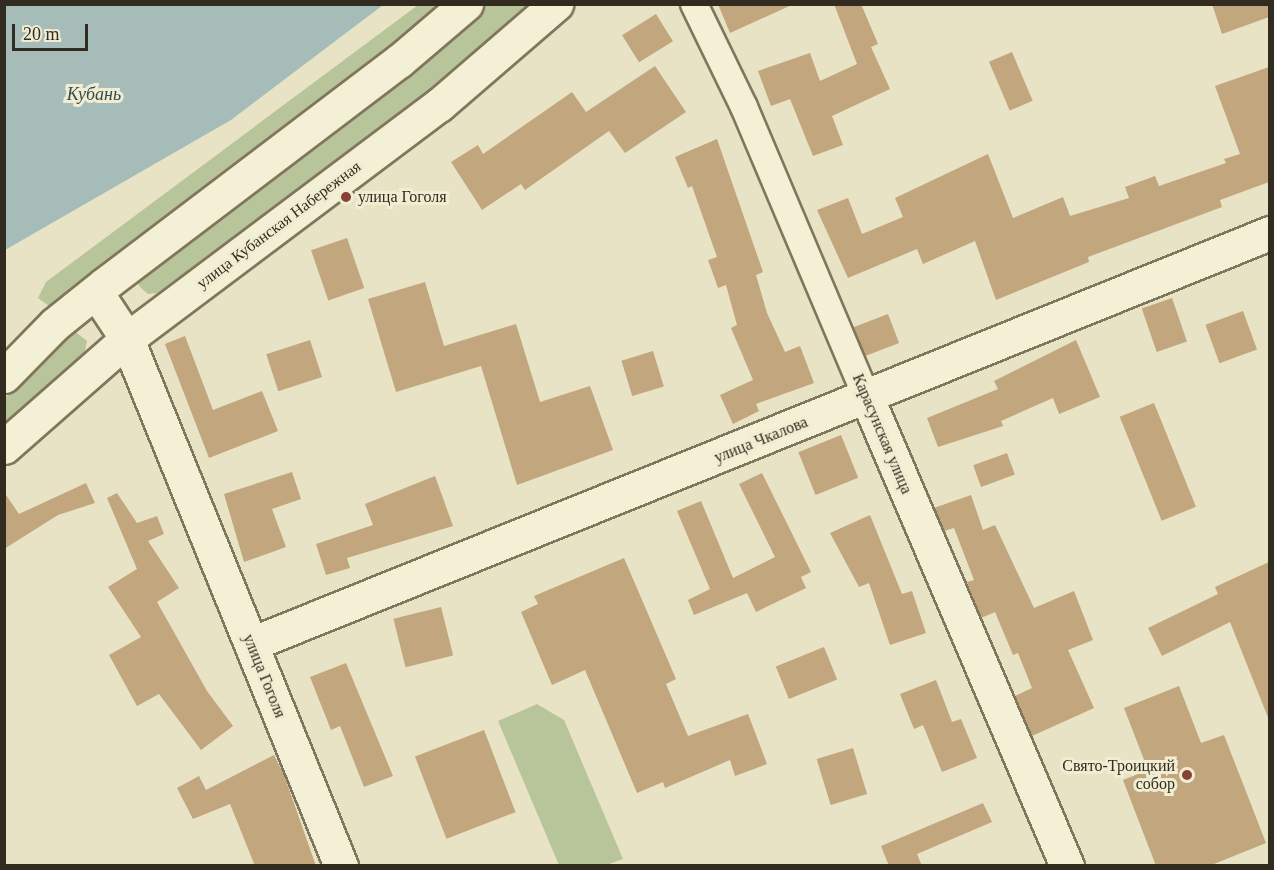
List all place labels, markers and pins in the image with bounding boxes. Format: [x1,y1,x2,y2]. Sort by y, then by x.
place label: улица Гоголя [358,187,447,207]
marker: улица Гоголя [339,190,353,204]
place label: Свято-Троицкий собор [1062,756,1175,794]
marker: Свято-Троицкий собор [1180,768,1194,782]

